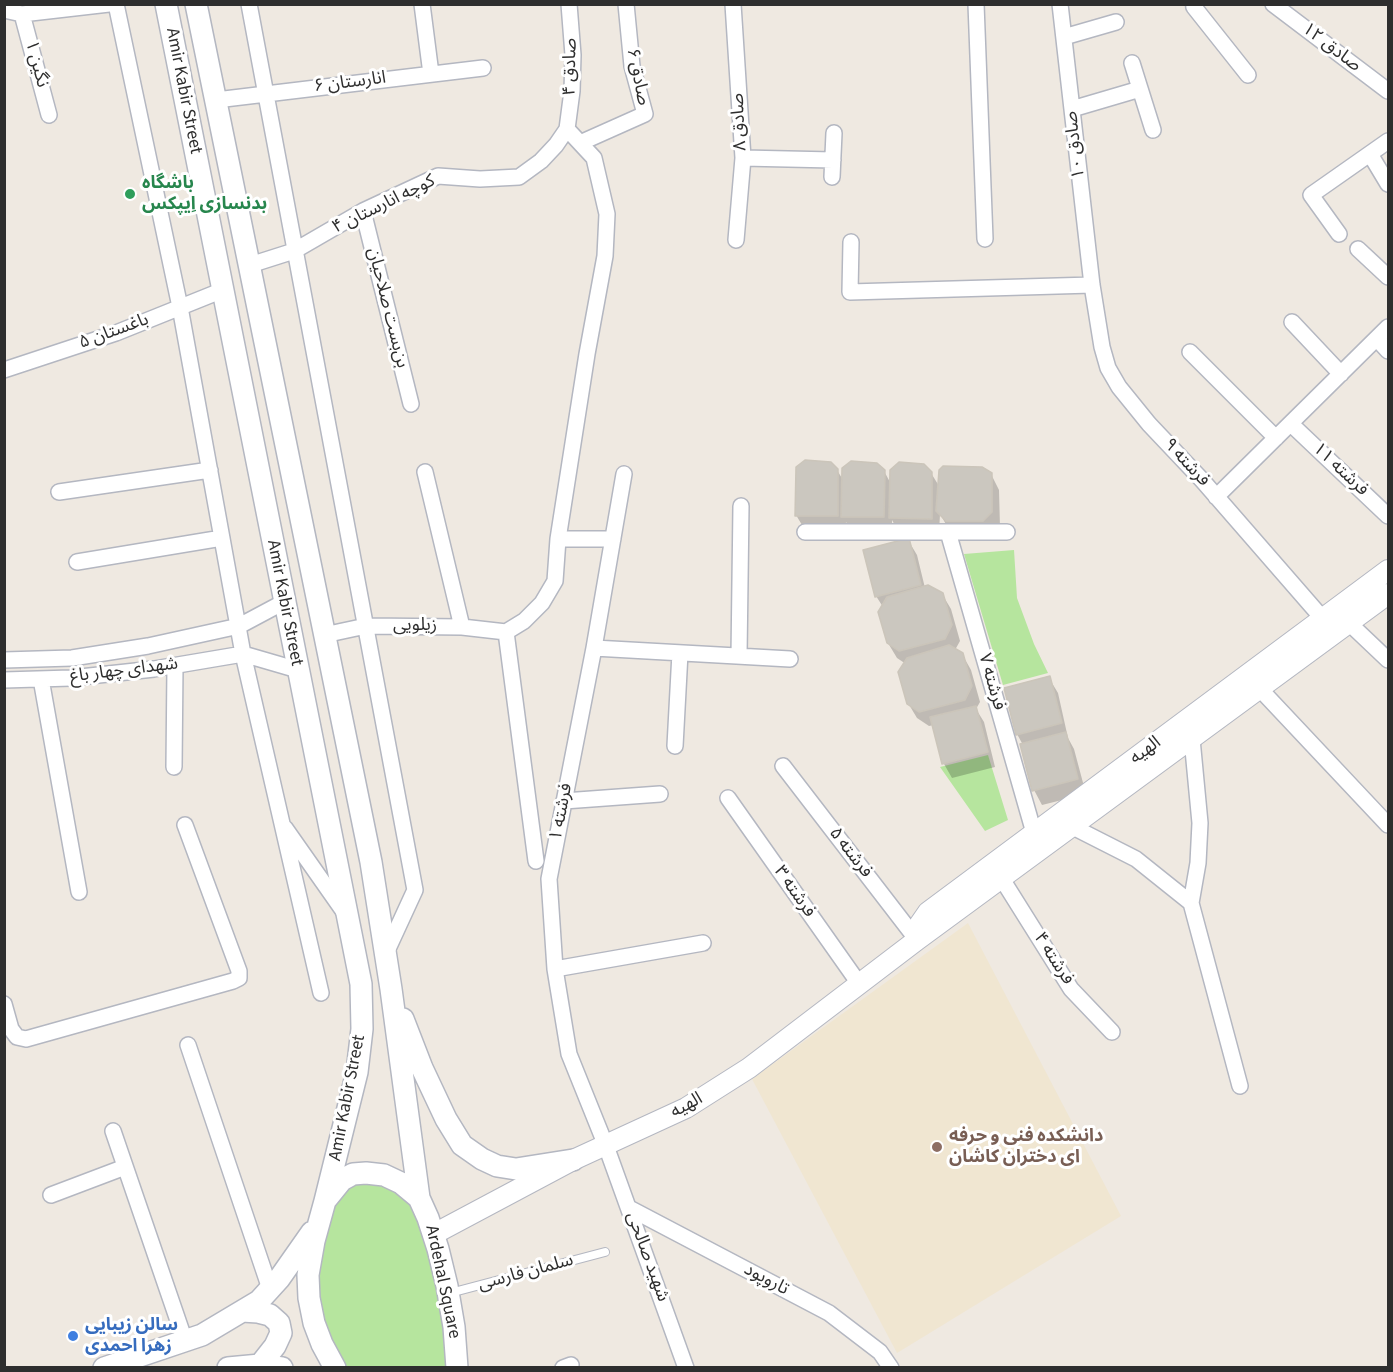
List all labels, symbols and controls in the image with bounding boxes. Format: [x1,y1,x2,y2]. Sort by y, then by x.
street label: صادق ۱۲ [1297,19,1365,77]
street label: Amir Kabir Street [160,26,206,156]
street label: نگین ۱ [19,38,53,90]
street label: صادق ۴ [560,38,582,96]
street label: صادق ۶ [620,46,654,108]
street label: انارستان ۶ [313,68,387,98]
street label: صادق ۸ [728,93,752,151]
street label: صادق ۱۰ [1061,110,1091,180]
street label: کوچه انارستان ۴ [329,171,439,239]
place label: باشگاه بدنسازی اِیپکس [142,173,267,216]
marker: باشگاه بدنسازی اِیپکس [123,187,137,201]
street label: بن‌بست صلاحیان [362,246,412,370]
street label: باغستان ۵ [76,309,152,355]
street label: فرشته ۹ [1158,434,1214,492]
street label: فرشته ۱۱ [1308,439,1372,501]
street label: Amir Kabir Street [261,538,307,668]
street label: زیلویی [393,615,437,637]
street label: فرشته ۷ [973,651,1009,713]
street label: شهدای چهار باغ [69,654,179,688]
street label: الهیه [1126,732,1166,770]
street label: فرشته ۱ [546,781,578,843]
street label: فرشته ۵ [824,823,876,883]
street label: فرشته ۳ [768,862,820,922]
street label: فرشته ۴ [1028,929,1078,989]
street label: Amir Kabir Street [325,1033,371,1163]
street label: الهیه [667,1088,707,1124]
place label: دانشکده فنی و حرفه ای دختران کاشان [949,1126,1103,1168]
marker: دانشکده فنی و حرفه ای دختران کاشان [930,1140,944,1154]
street label: شهید صالحی [621,1209,673,1305]
street label: Ardehal Square [419,1223,465,1341]
street label: سلمان فارسی [476,1250,576,1296]
street label: تاروپود [740,1259,792,1301]
place label: سالن‌ زیبایی زهرا احمدی [85,1315,178,1358]
marker: سالن‌ زیبایی زهرا احمدی [66,1329,80,1343]

